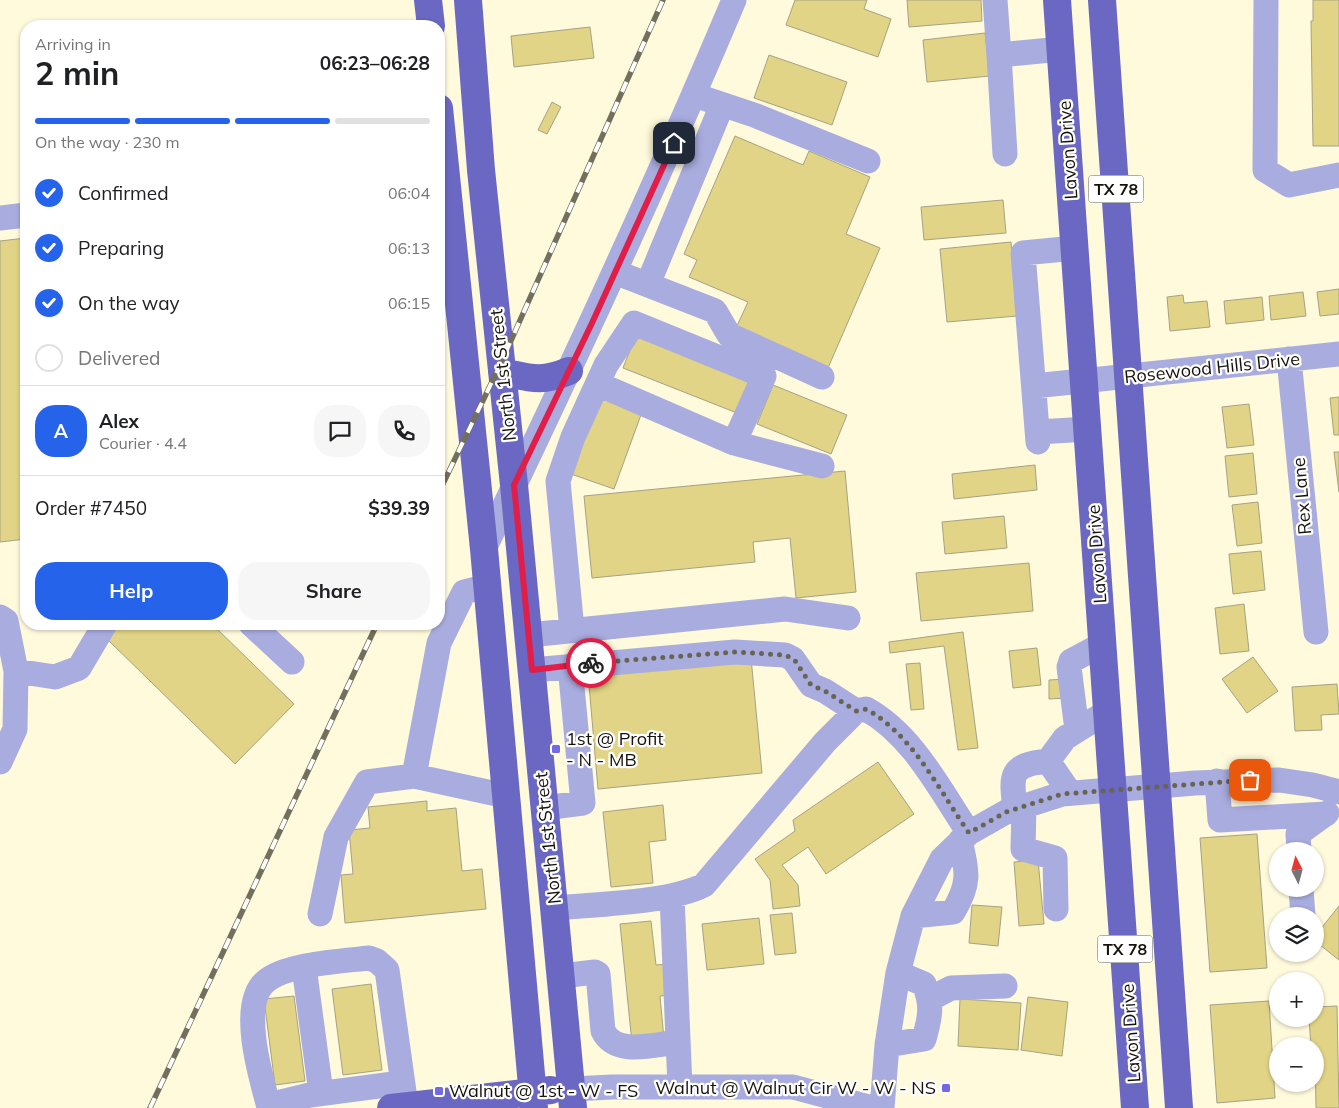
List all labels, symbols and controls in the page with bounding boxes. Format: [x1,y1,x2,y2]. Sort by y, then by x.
text: Arriving in [35,34,111,54]
text: 06:23–06:28 [320,51,430,75]
text: 2 min [35,53,119,93]
street label: Lavon Drive [1053,100,1082,200]
pin [653,122,695,164]
icon: home [660,129,688,157]
text: On the way · 230 m [35,132,180,152]
road number: TX 78 [1088,175,1144,202]
icon: check [35,179,63,207]
text: Confirmed [78,181,169,205]
text: 06:04 [388,183,430,203]
icon: check [35,234,63,262]
text: Preparing [78,236,164,260]
text: 06:13 [388,238,430,258]
icon: check [35,289,63,317]
text: On the way [78,291,180,315]
text: 06:15 [388,293,430,313]
street label: North 1st Street [484,308,521,442]
text: Delivered [78,346,160,370]
street label: Rosewood Hills Drive [1123,347,1301,388]
button: chat [314,405,366,457]
button: phone [378,405,430,457]
text: Alex [99,409,139,433]
text: A [54,419,68,443]
text: Courier · 4.4 [99,433,187,453]
street label: Rex Lane [1287,457,1316,536]
text: Order #7450 [35,496,147,520]
text: $39.39 [368,496,430,520]
street label: Lavon Drive [1082,504,1111,604]
button: Help [35,562,228,620]
button: Share [238,562,430,620]
courier [566,638,616,688]
icon: bike [577,649,605,677]
place label: 1st @ Profit - N - MB [566,727,664,771]
marker: 1st @ Profit - N - MB [550,743,562,755]
pin [1229,759,1271,801]
icon: bag [1236,766,1264,794]
street label: North 1st Street [529,771,566,905]
north arrow [1269,842,1324,898]
map controls [1269,842,1324,1092]
button: layers [1269,907,1324,962]
road number: TX 78 [1098,936,1152,962]
button: + [1269,972,1324,1027]
street label: Lavon Drive [1116,983,1145,1083]
button: − [1269,1037,1324,1092]
place label: Walnut @ Walnut Cir W - W - NS [655,1076,936,1099]
place label: Walnut @ 1st - W - FS [449,1079,638,1102]
marker: Walnut @ Walnut Cir W - W - NS [940,1082,952,1094]
marker: Walnut @ 1st - W - FS [433,1085,445,1097]

